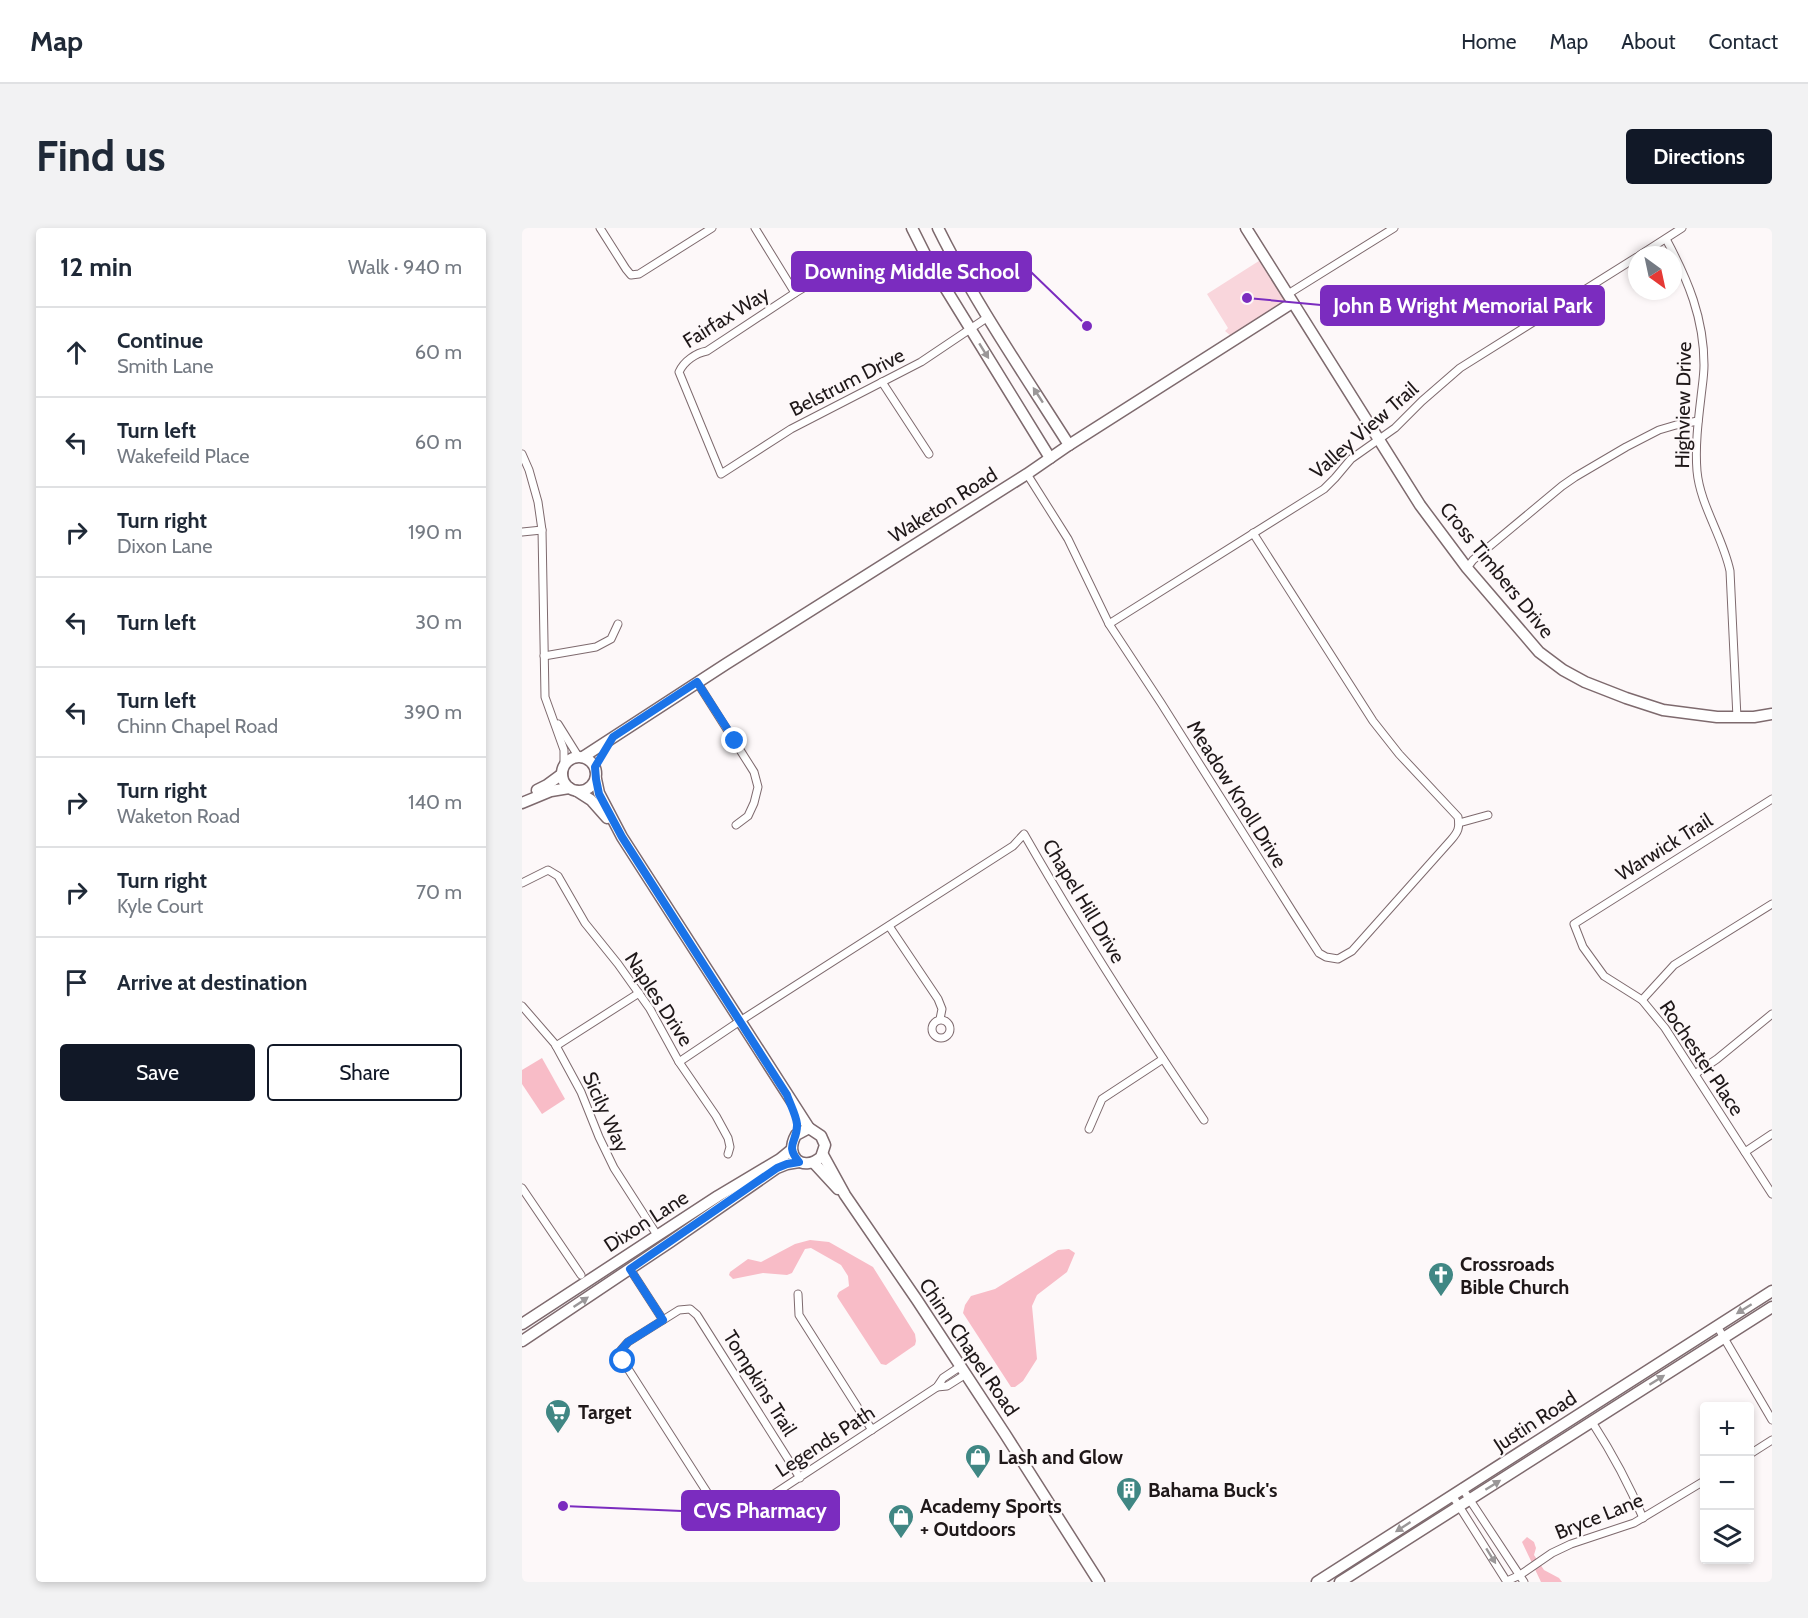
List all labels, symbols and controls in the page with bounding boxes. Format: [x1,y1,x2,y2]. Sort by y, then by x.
text: Map [30,24,83,58]
text: Home [1461,29,1517,54]
text: Map [1550,29,1588,54]
text: About [1621,29,1675,54]
text: Contact [1708,29,1778,54]
button: Directions [1626,129,1772,184]
text: Find us [36,130,165,182]
north arrow [1628,246,1682,300]
text: 12 min [60,251,132,283]
callout: Downing Middle School [792,252,1031,291]
text: Walk · 940 m [348,255,462,279]
text: Downing Middle School [804,259,1020,284]
street label: Fairfax Way [679,281,773,353]
callout: John B Wright Memorial Park [1321,286,1604,325]
text: John B Wright Memorial Park [1332,293,1594,318]
text: Continue [117,327,203,354]
icon: ahead [60,336,93,369]
text: 60 m [415,340,462,364]
street label: Highview Drive [1670,341,1696,469]
street label: Belstrum Drive [786,343,908,421]
one-way arrow [978,343,989,359]
text: Smith Lane [117,354,213,378]
street label: Valley View Trail [1305,376,1423,483]
one-way arrow [1032,388,1044,404]
text: Turn left [117,417,196,444]
icon: left [60,426,93,459]
text: 60 m [415,430,462,454]
text: Wakefeild Place [117,444,249,468]
street label: Waketon Road [884,462,1002,548]
street label: Cross Timbers Drive [1435,497,1559,643]
text: Turn right [117,507,207,534]
icon: right [60,516,93,549]
text: 190 m [408,520,462,544]
text: Dixon Lane [117,534,212,558]
icon: left [60,606,93,639]
text: Turn left [117,609,196,636]
text: 30 m [415,610,462,634]
text: Turn left [117,687,196,714]
icon: left [60,696,93,729]
text: 390 m [404,700,462,724]
text: Chinn Chapel Road [117,714,278,738]
street label: Meadow Knoll Drive [1182,716,1292,872]
route end [721,727,747,753]
text: Turn right [117,777,207,804]
icon: right [60,786,93,819]
text: 140 m [408,790,462,814]
text: Waketon Road [117,804,240,828]
street label: Warwick Trail [1611,808,1717,886]
street label: Chapel Hill Drive [1038,835,1130,967]
text: Turn right [117,867,207,894]
icon: right [60,876,93,909]
text: 70 m [416,880,462,904]
text: Kyle Court [117,894,203,918]
street label: Naples Drive [620,948,698,1050]
icon: arrive [60,966,93,999]
text: Arrive at destination [117,969,307,996]
street label: Rochester Place [1655,996,1749,1120]
button: Save [60,1044,255,1101]
button: Share [267,1044,462,1101]
street label: Sicily Way [578,1068,634,1156]
street label: Dixon Lane [599,1185,693,1257]
place label: Crossroads Bible Church [1460,1252,1569,1299]
church icon: Crossroads Bible Church [1426,1260,1456,1298]
street label: Chinn Chapel Road [914,1274,1024,1420]
one-way arrow [573,1297,589,1308]
one-way arrow [1736,1303,1752,1314]
street label: Tompkins Trail [718,1326,802,1440]
route start [609,1347,635,1373]
one-way arrow [1649,1375,1665,1386]
street label: Justin Road [1488,1385,1581,1457]
supermarket icon: Target [543,1397,573,1435]
place label: Target [578,1400,632,1424]
street label: Legends Path [771,1400,879,1482]
map controls [1700,1402,1754,1564]
button: + [1700,1402,1754,1456]
shop icon: Lash and Glow [963,1442,993,1480]
place label: Lash and Glow [998,1445,1123,1469]
button: − [1700,1456,1754,1510]
building icon: Bahama Buck's [1114,1475,1144,1513]
place label: Bahama Buck's [1148,1478,1277,1502]
one-way arrow [1485,1479,1501,1490]
street label: Bryce Lane [1551,1487,1647,1545]
callout: CVS Pharmacy [682,1491,839,1530]
place label: Academy Sports + Outdoors [920,1494,1062,1541]
text: CVS Pharmacy [693,1498,828,1523]
shop icon: Academy Sports + Outdoors [886,1502,916,1540]
button: layers [1700,1510,1754,1564]
one-way arrow [1395,1521,1411,1532]
one-way arrow [1486,1548,1497,1564]

